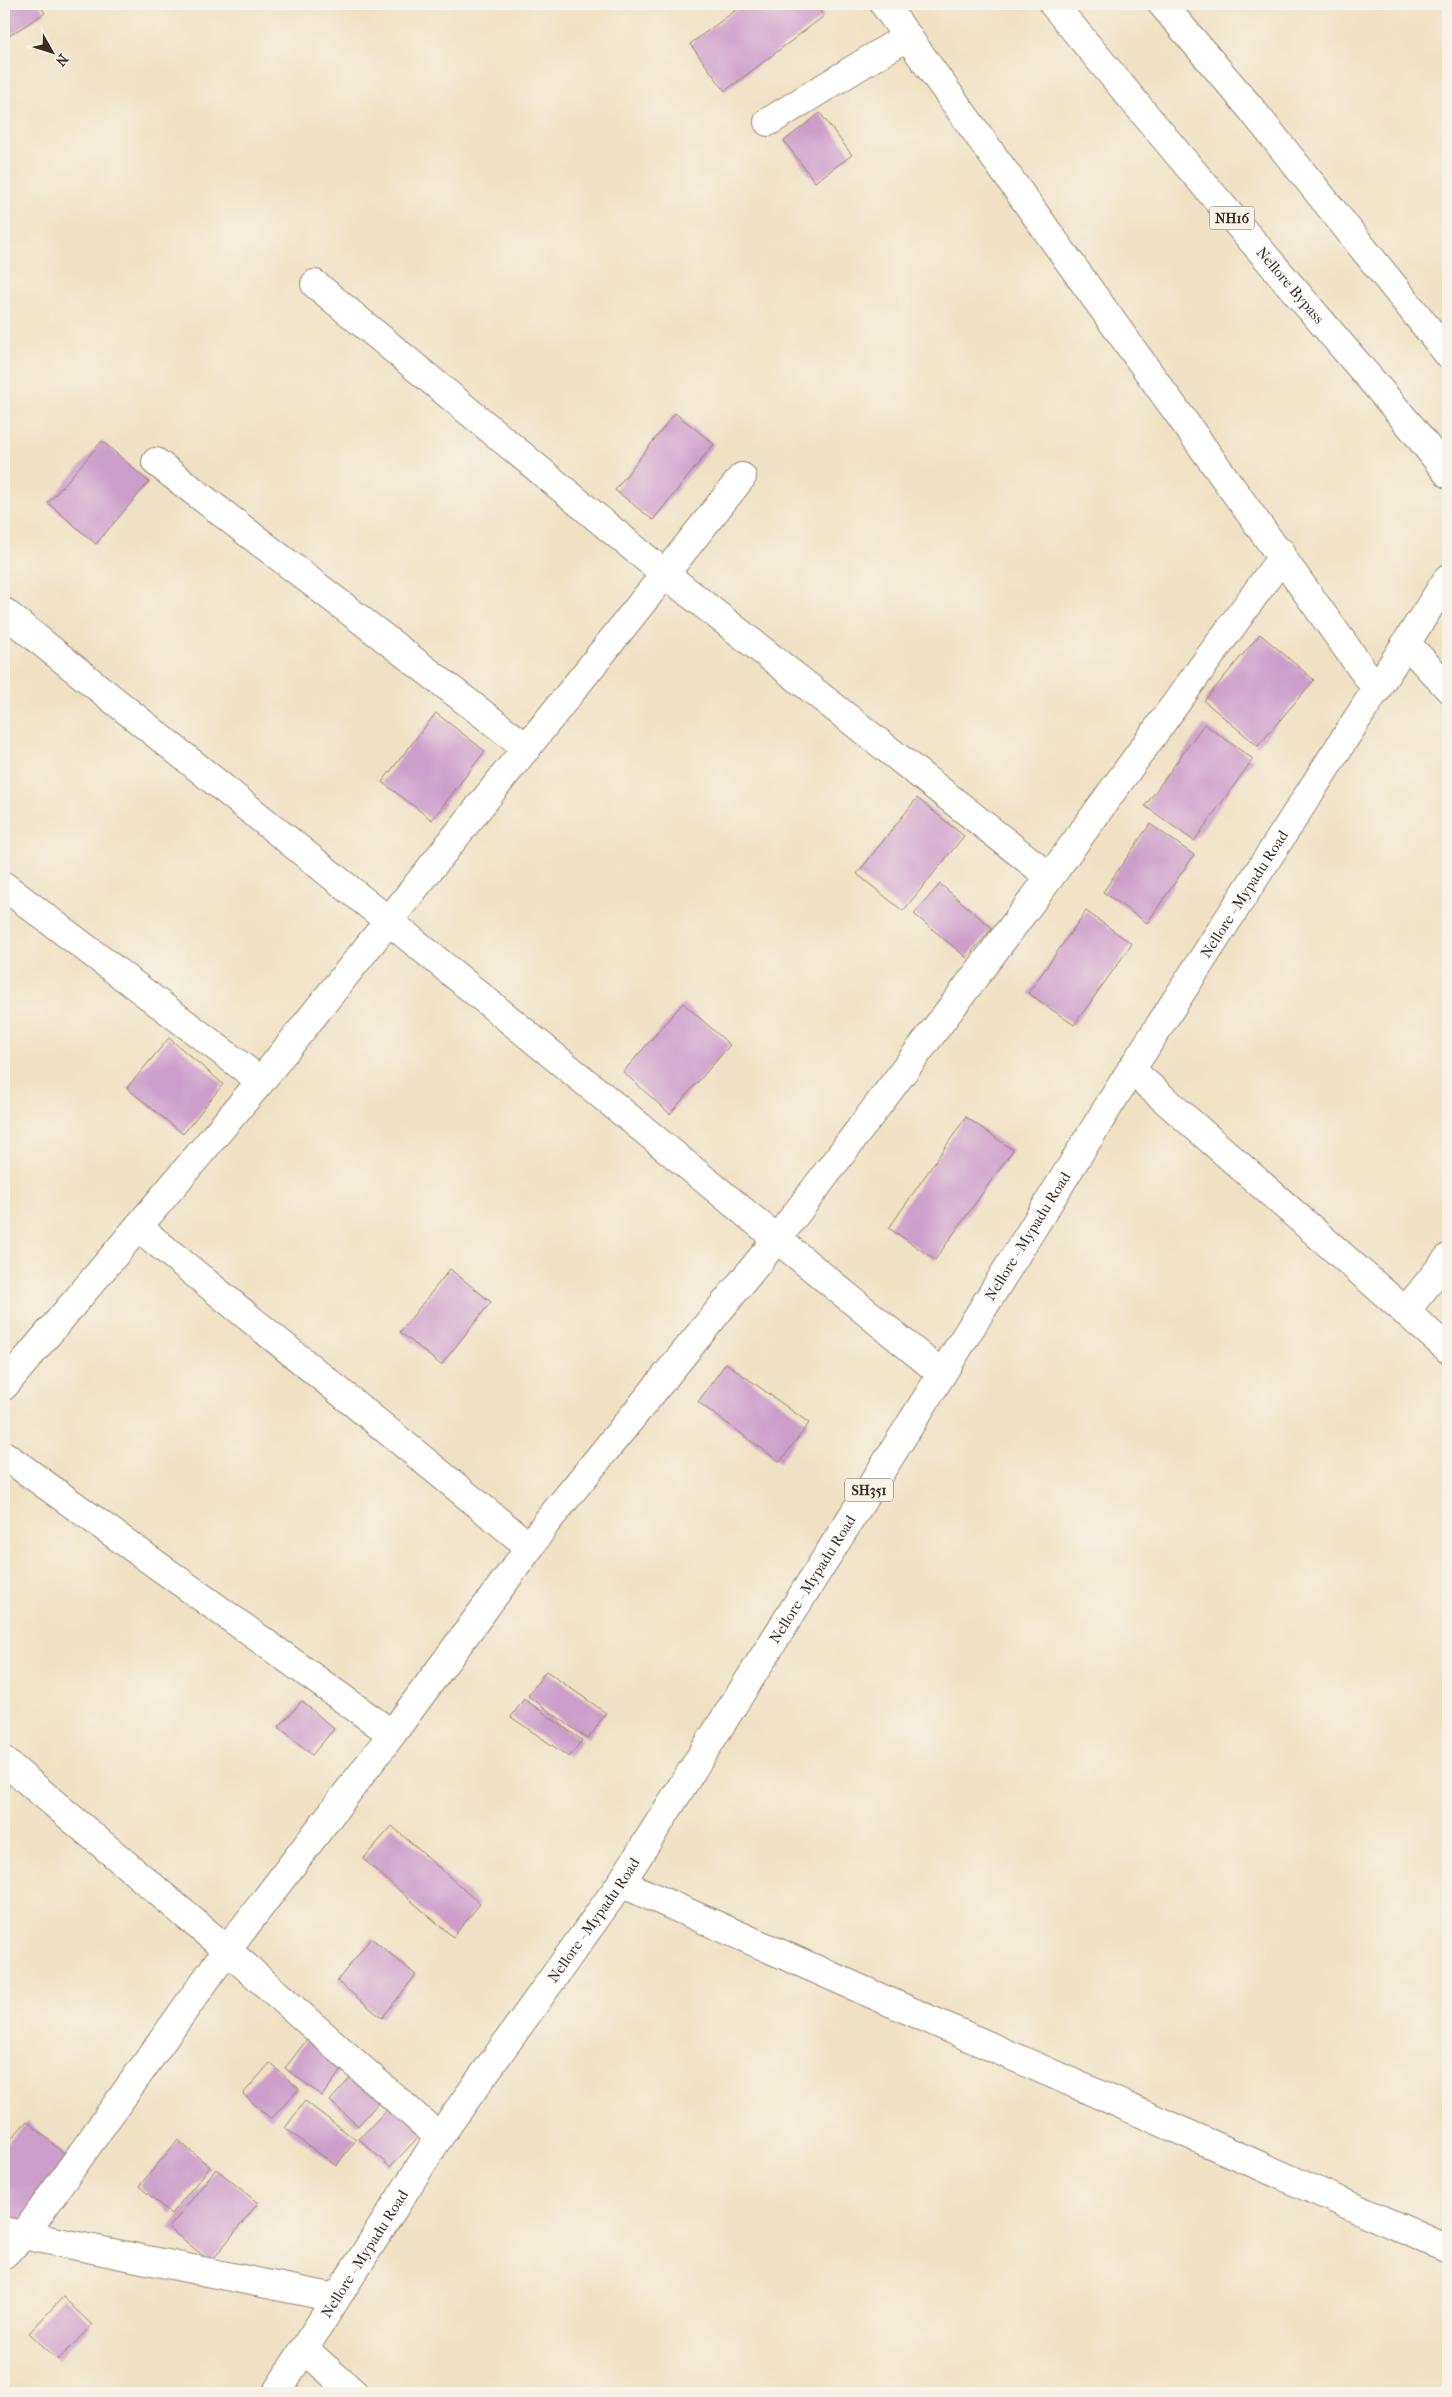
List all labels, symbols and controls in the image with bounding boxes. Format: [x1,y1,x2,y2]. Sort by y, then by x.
north arrow [28,28,78,78]
text: N [52,50,72,70]
road number: NH16 [1210,207,1254,230]
street label: Nellore Bypass [1253,243,1328,328]
street label: Nellore - Mypadu Road [1197,826,1292,961]
street label: Nellore - Mypadu Road [981,1168,1075,1304]
road number: SH351 [845,1478,893,1502]
street label: Nellore - Mypadu Road [765,1511,860,1647]
street label: Nellore - Mypadu Road [544,1854,644,1986]
street label: Nellore - Mypadu Road [317,2186,412,2321]

